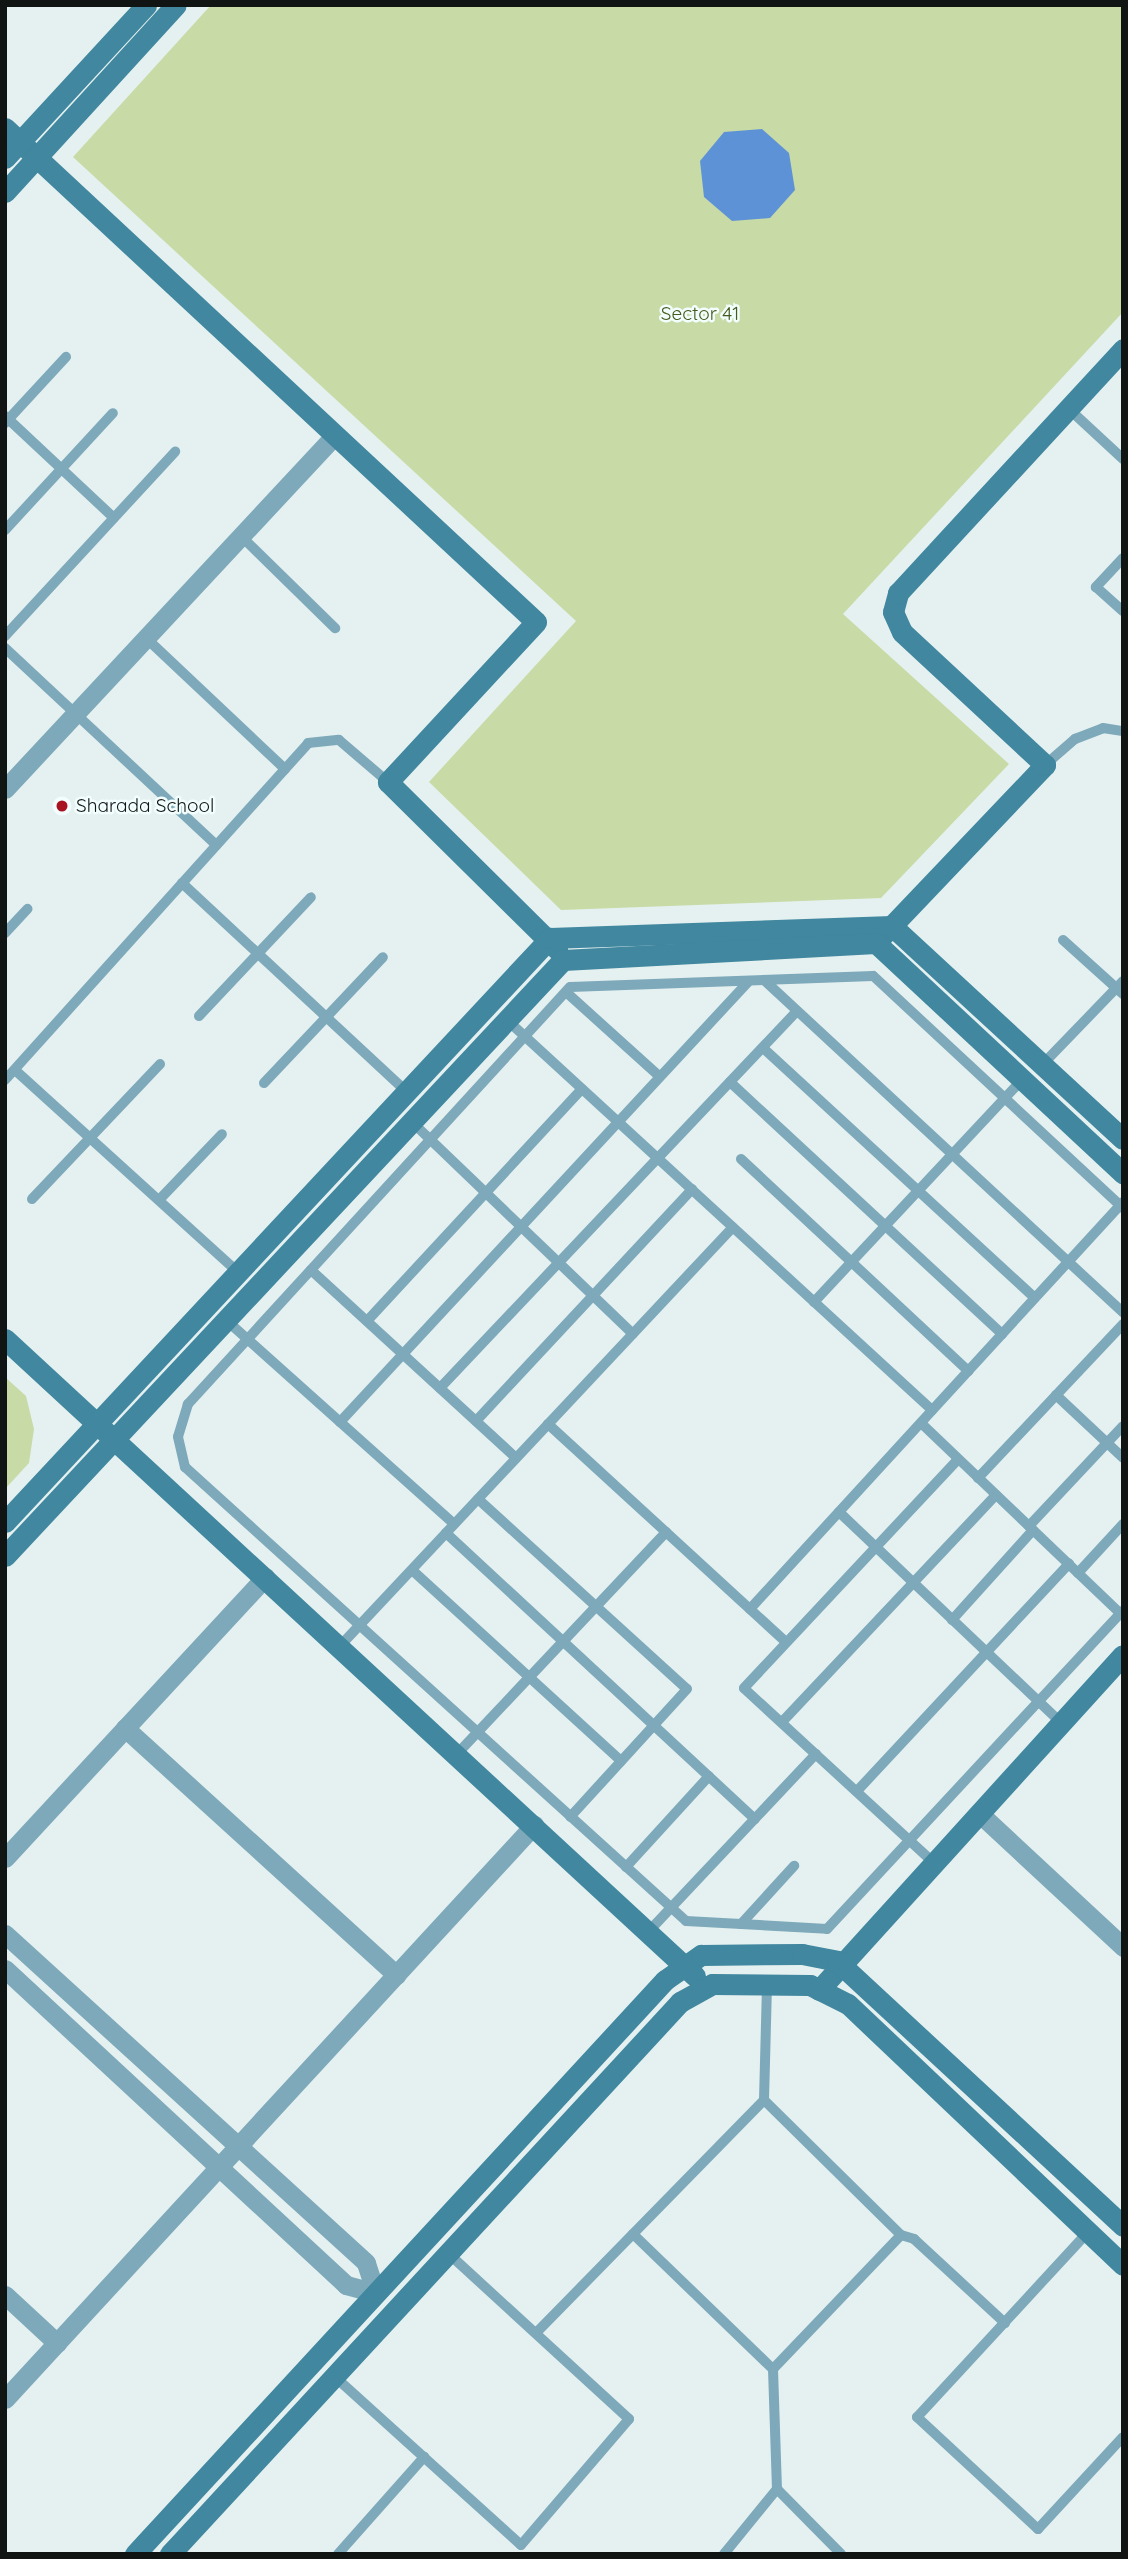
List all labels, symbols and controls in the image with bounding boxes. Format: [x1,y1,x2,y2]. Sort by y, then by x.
park label: Sector 41 [661,303,739,325]
place label: Sharada School [76,795,214,817]
marker: Sharada School [54,798,70,814]

